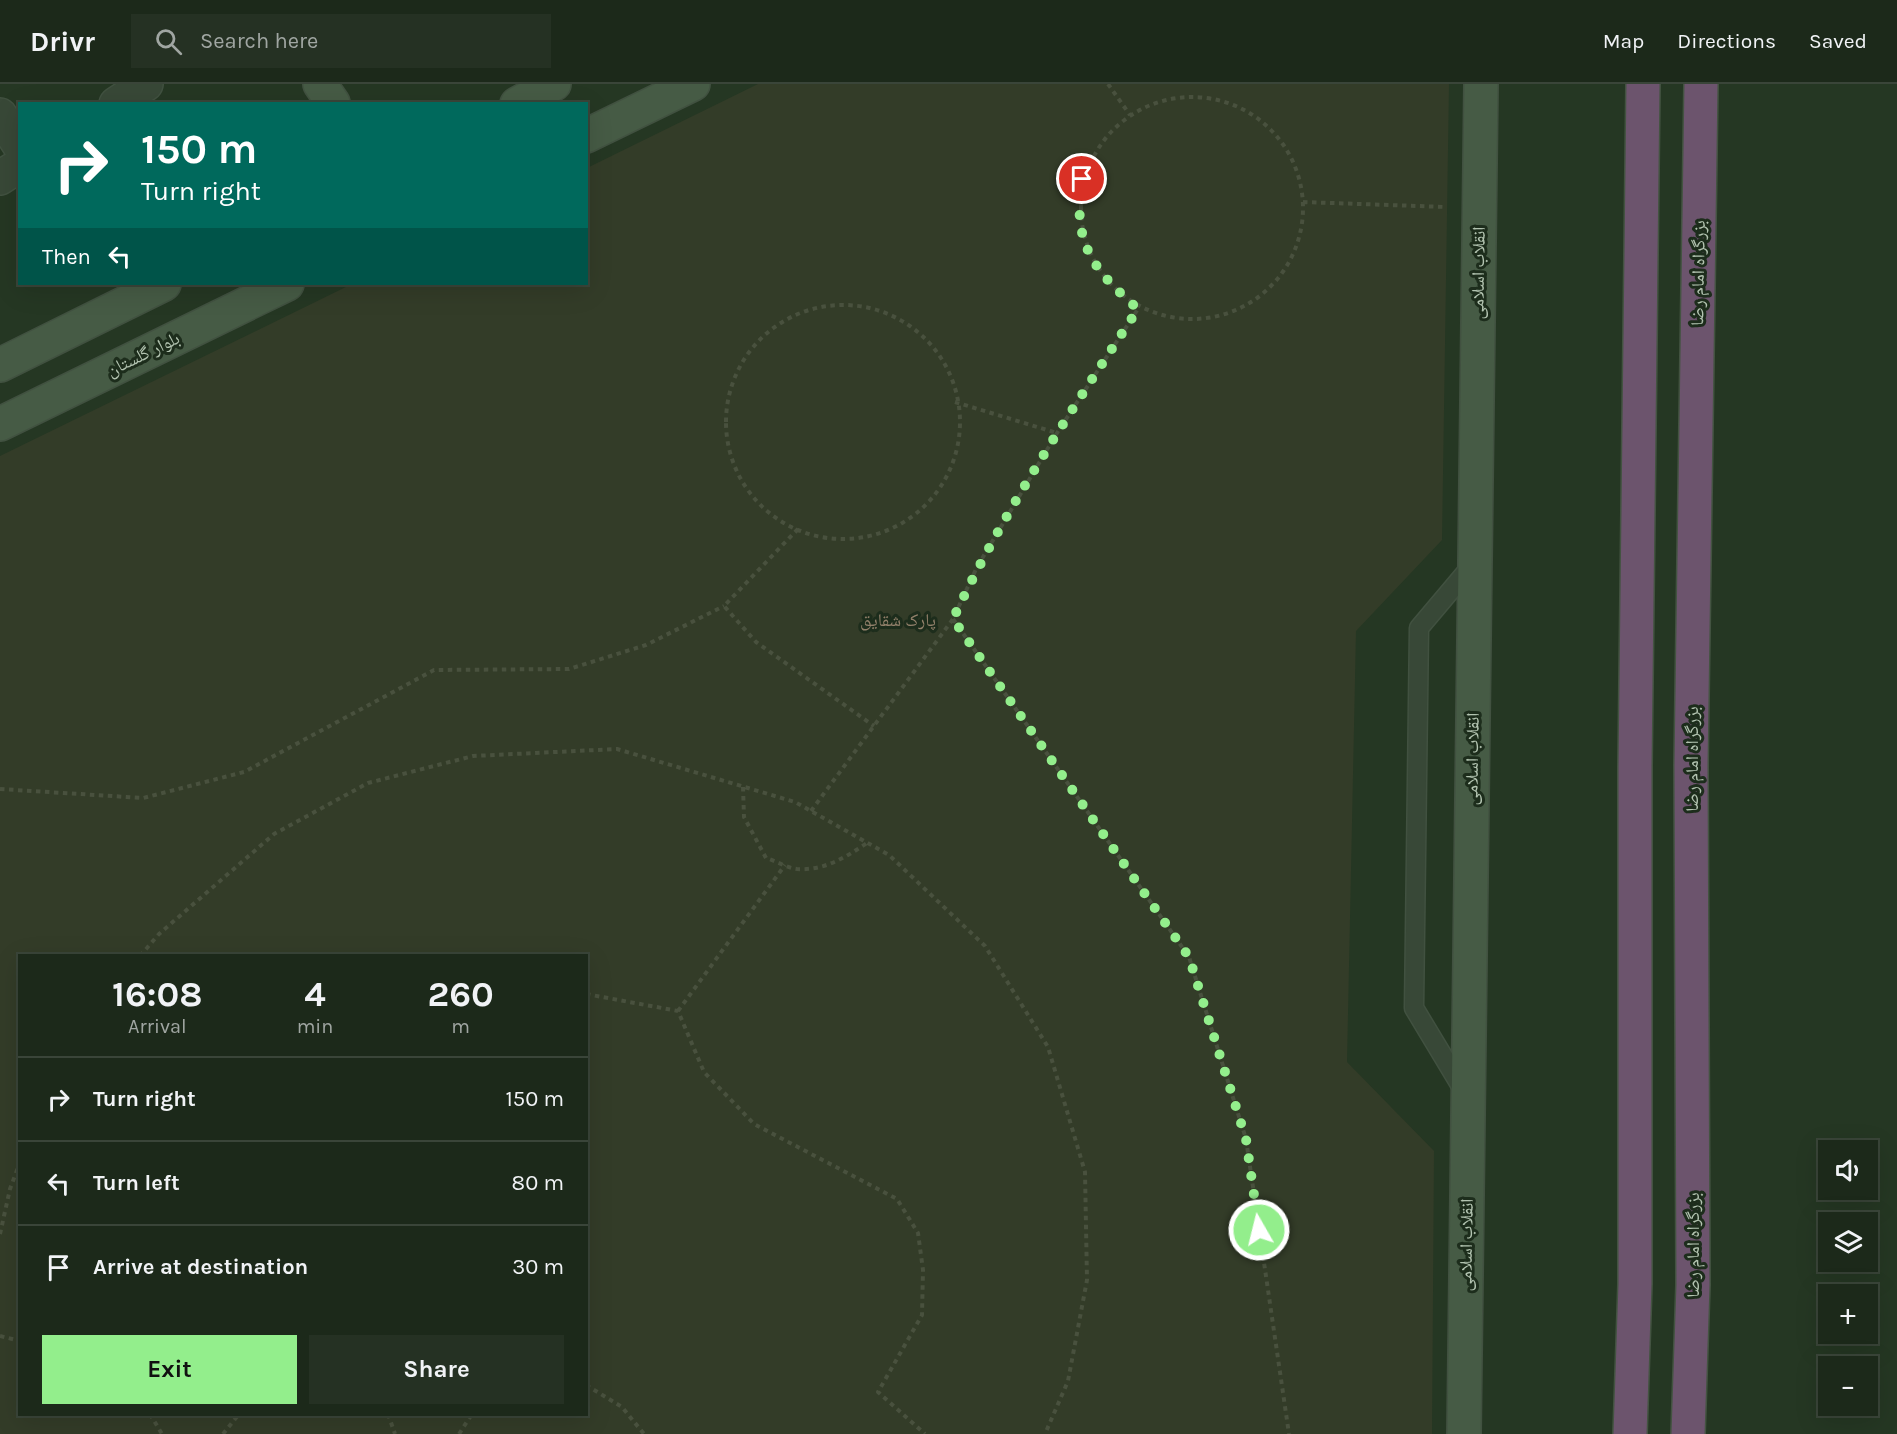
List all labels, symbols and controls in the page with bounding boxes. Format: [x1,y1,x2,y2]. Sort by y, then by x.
search box [131,14,551,68]
text: Drivr [30,25,95,58]
icon: search [152,25,185,58]
text: Search here [200,28,318,54]
text: Map [1603,29,1644,53]
text: Directions [1677,29,1776,53]
text: Saved [1809,29,1867,53]
text: 150 m [141,124,257,174]
icon: right [42,126,120,204]
pin [1056,153,1107,204]
icon: arrive [1065,162,1098,195]
text: Turn right [141,175,261,207]
street label: بزرگراه امام رضا [1686,220,1711,326]
street label: انقلاب اسلامی [1466,226,1490,320]
icon: left [103,240,136,273]
text: Then [42,244,91,270]
street label: بلوار گلستان [103,327,183,381]
park label: پارک شقایق [860,609,936,631]
street label: بزرگراه امام رضا [1681,706,1704,812]
street label: انقلاب اسلامی [1460,712,1484,806]
text: 16:08 [112,973,203,1015]
text: 4 [304,973,326,1015]
text: 260 [427,973,494,1015]
text: Arrival [128,1015,187,1038]
text: min [297,1015,333,1038]
text: m [451,1015,470,1038]
icon: right [42,1083,75,1116]
text: Turn right [93,1086,196,1112]
text: 150 m [505,1086,564,1112]
map controls [1818,1140,1878,1416]
button: sound [1818,1140,1878,1200]
icon: left [42,1167,75,1200]
text: Turn left [93,1170,180,1196]
text: 80 m [512,1170,564,1196]
street label: بزرگراه امام رضا [1682,1192,1705,1298]
position arrow [1227,1198,1291,1262]
street label: انقلاب اسلامی [1454,1198,1478,1292]
button: layers [1818,1212,1878,1272]
icon: arrive [42,1251,75,1284]
text: Arrive at destination [93,1254,308,1280]
text: 30 m [512,1254,564,1280]
button: + [1818,1284,1878,1344]
button: Exit [42,1335,297,1404]
button: Share [309,1335,564,1404]
button: − [1818,1356,1878,1416]

